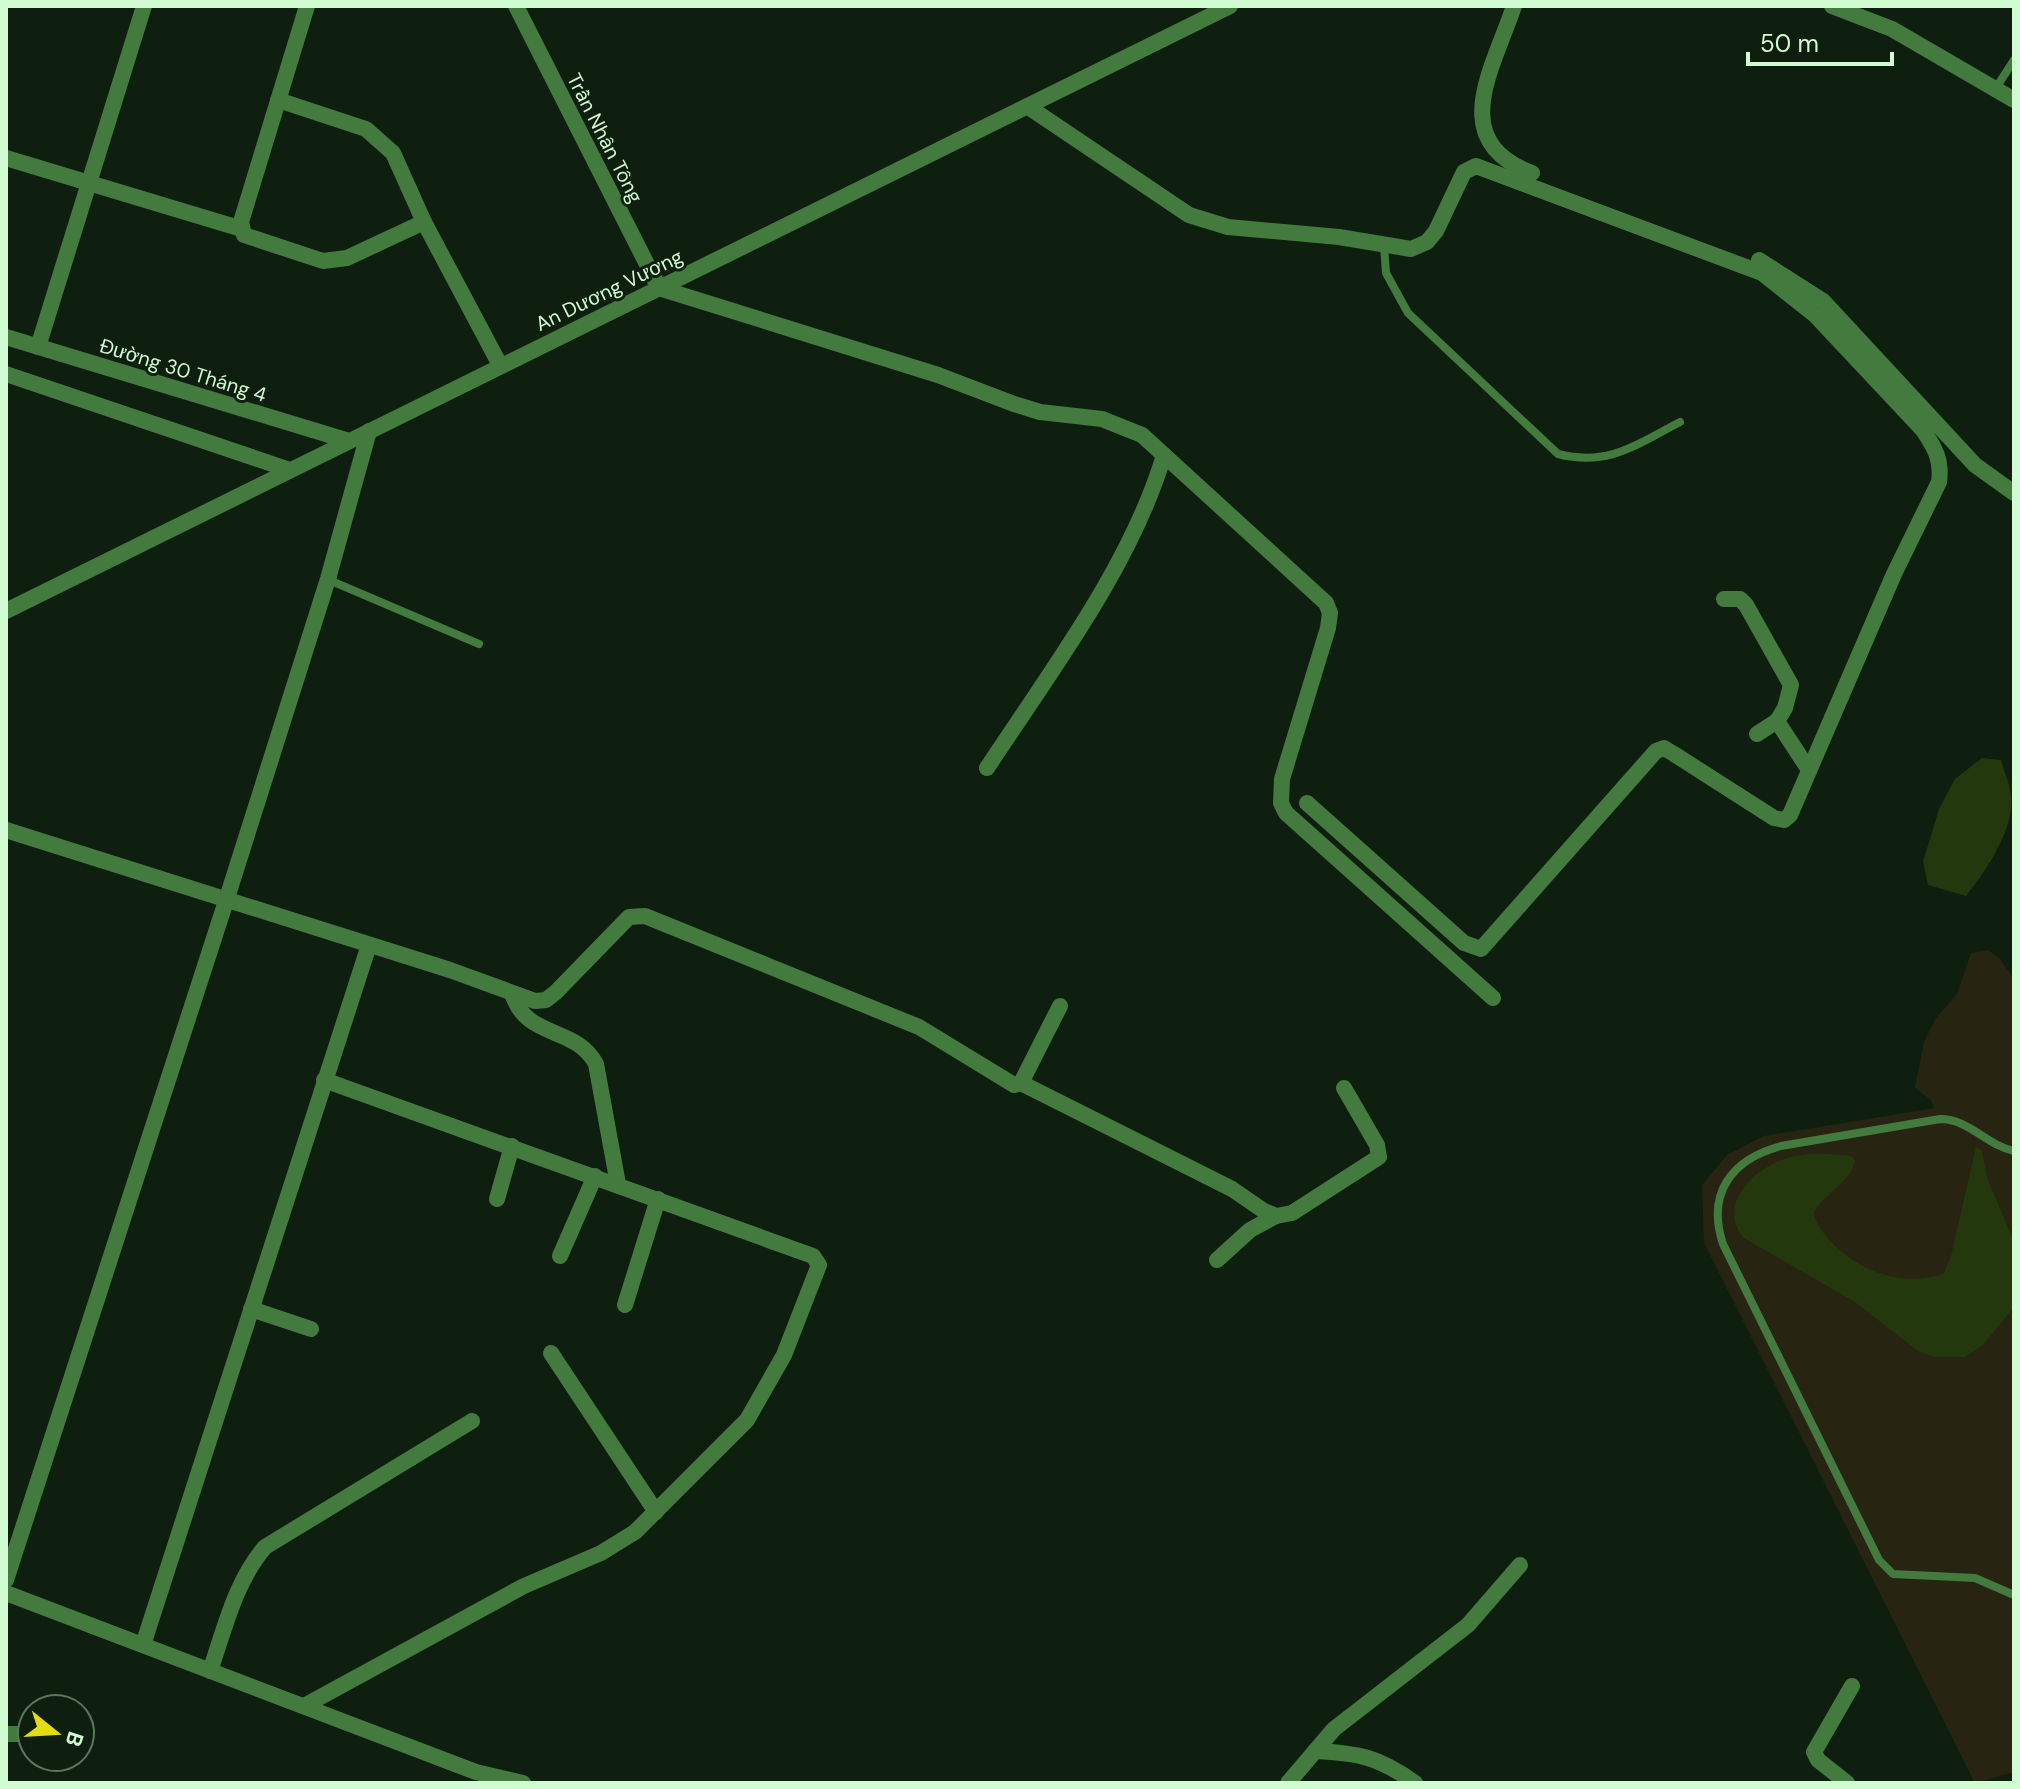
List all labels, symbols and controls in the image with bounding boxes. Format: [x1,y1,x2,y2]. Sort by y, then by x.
scale bar [1748,16,1892,66]
text: 50 m [1760,28,1819,59]
street label: Trần Nhân Tông [561,69,649,207]
street label: An Dương Vương [531,243,687,337]
street label: Đường 30 Tháng 4 [96,332,270,408]
north arrow [16,1693,96,1773]
text: B [59,1728,91,1750]

